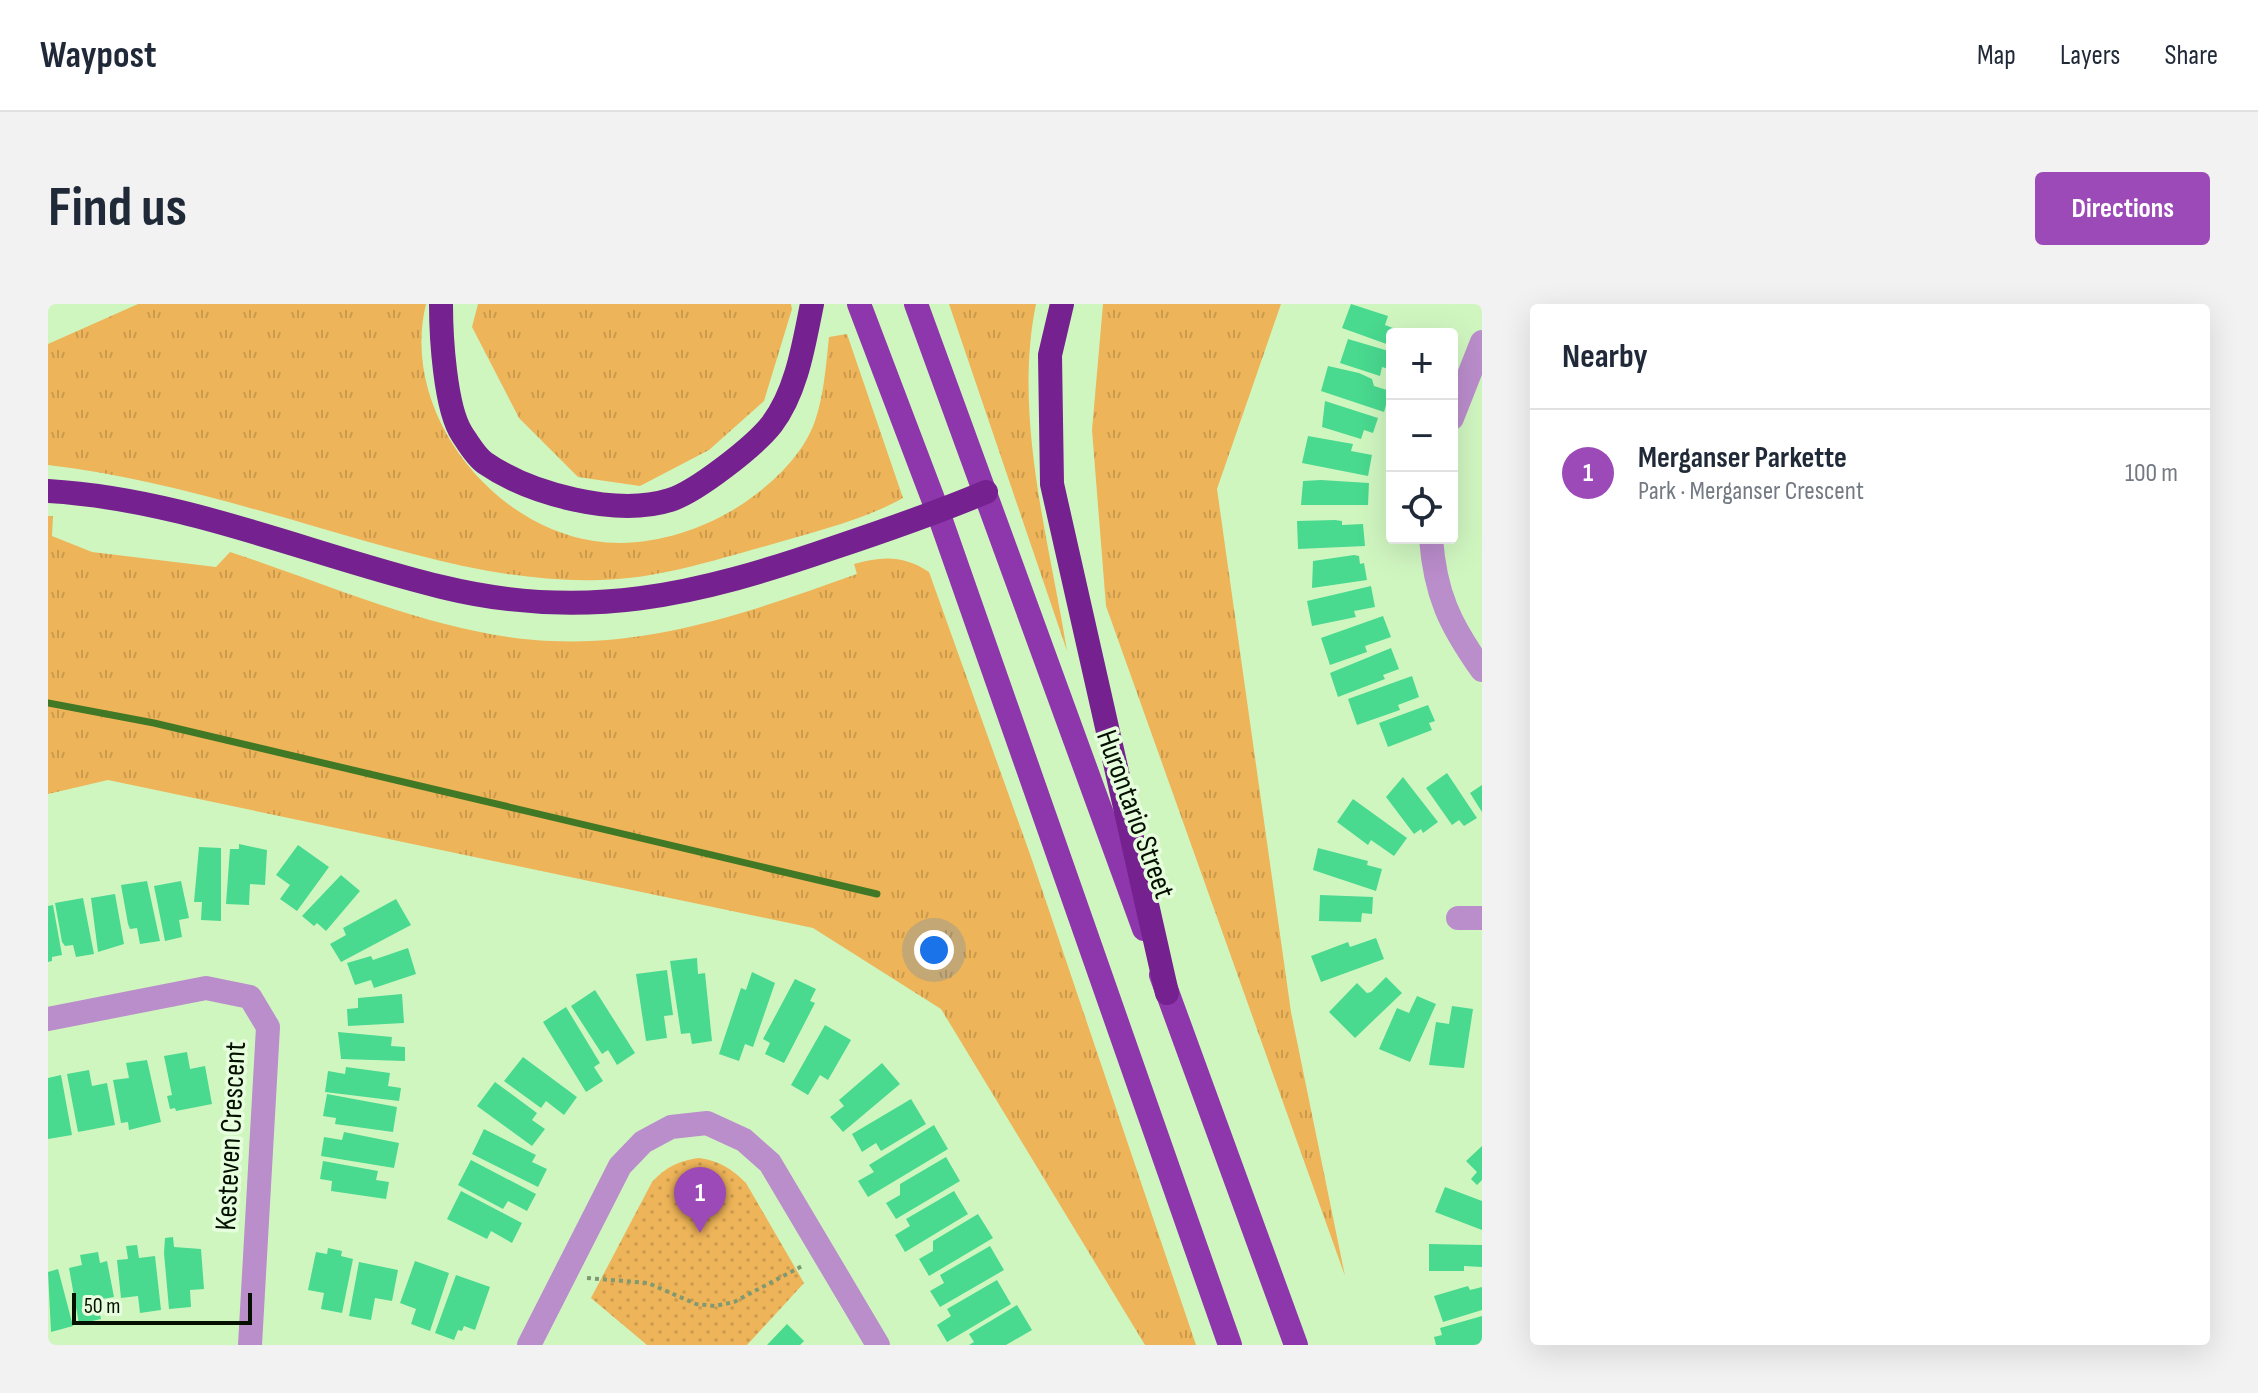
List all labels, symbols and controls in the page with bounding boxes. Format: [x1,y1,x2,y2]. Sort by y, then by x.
text: Waypost [40,33,157,78]
text: Map [1977,39,2016,72]
text: Layers [2060,39,2120,72]
text: Share [2164,39,2218,72]
button: Directions [2035,172,2210,245]
text: Find us [48,175,187,242]
map controls [1386,328,1458,544]
button: + [1386,328,1458,400]
text: Nearby [1562,336,1648,377]
button: − [1386,400,1458,472]
text: Merganser Parkette [1638,440,1847,476]
text: 1 [1583,458,1593,489]
text: 100 m [2125,458,2178,489]
button: locate [1386,472,1458,544]
text: Park · Merganser Crescent [1638,476,1864,507]
street label: Hurontario Street [1088,725,1182,904]
your location [914,930,954,970]
street label: Kesteven Crescent [208,1041,254,1231]
pin: 1 [674,1167,726,1233]
scale bar [72,1289,252,1325]
text: 50 m [84,1293,120,1320]

